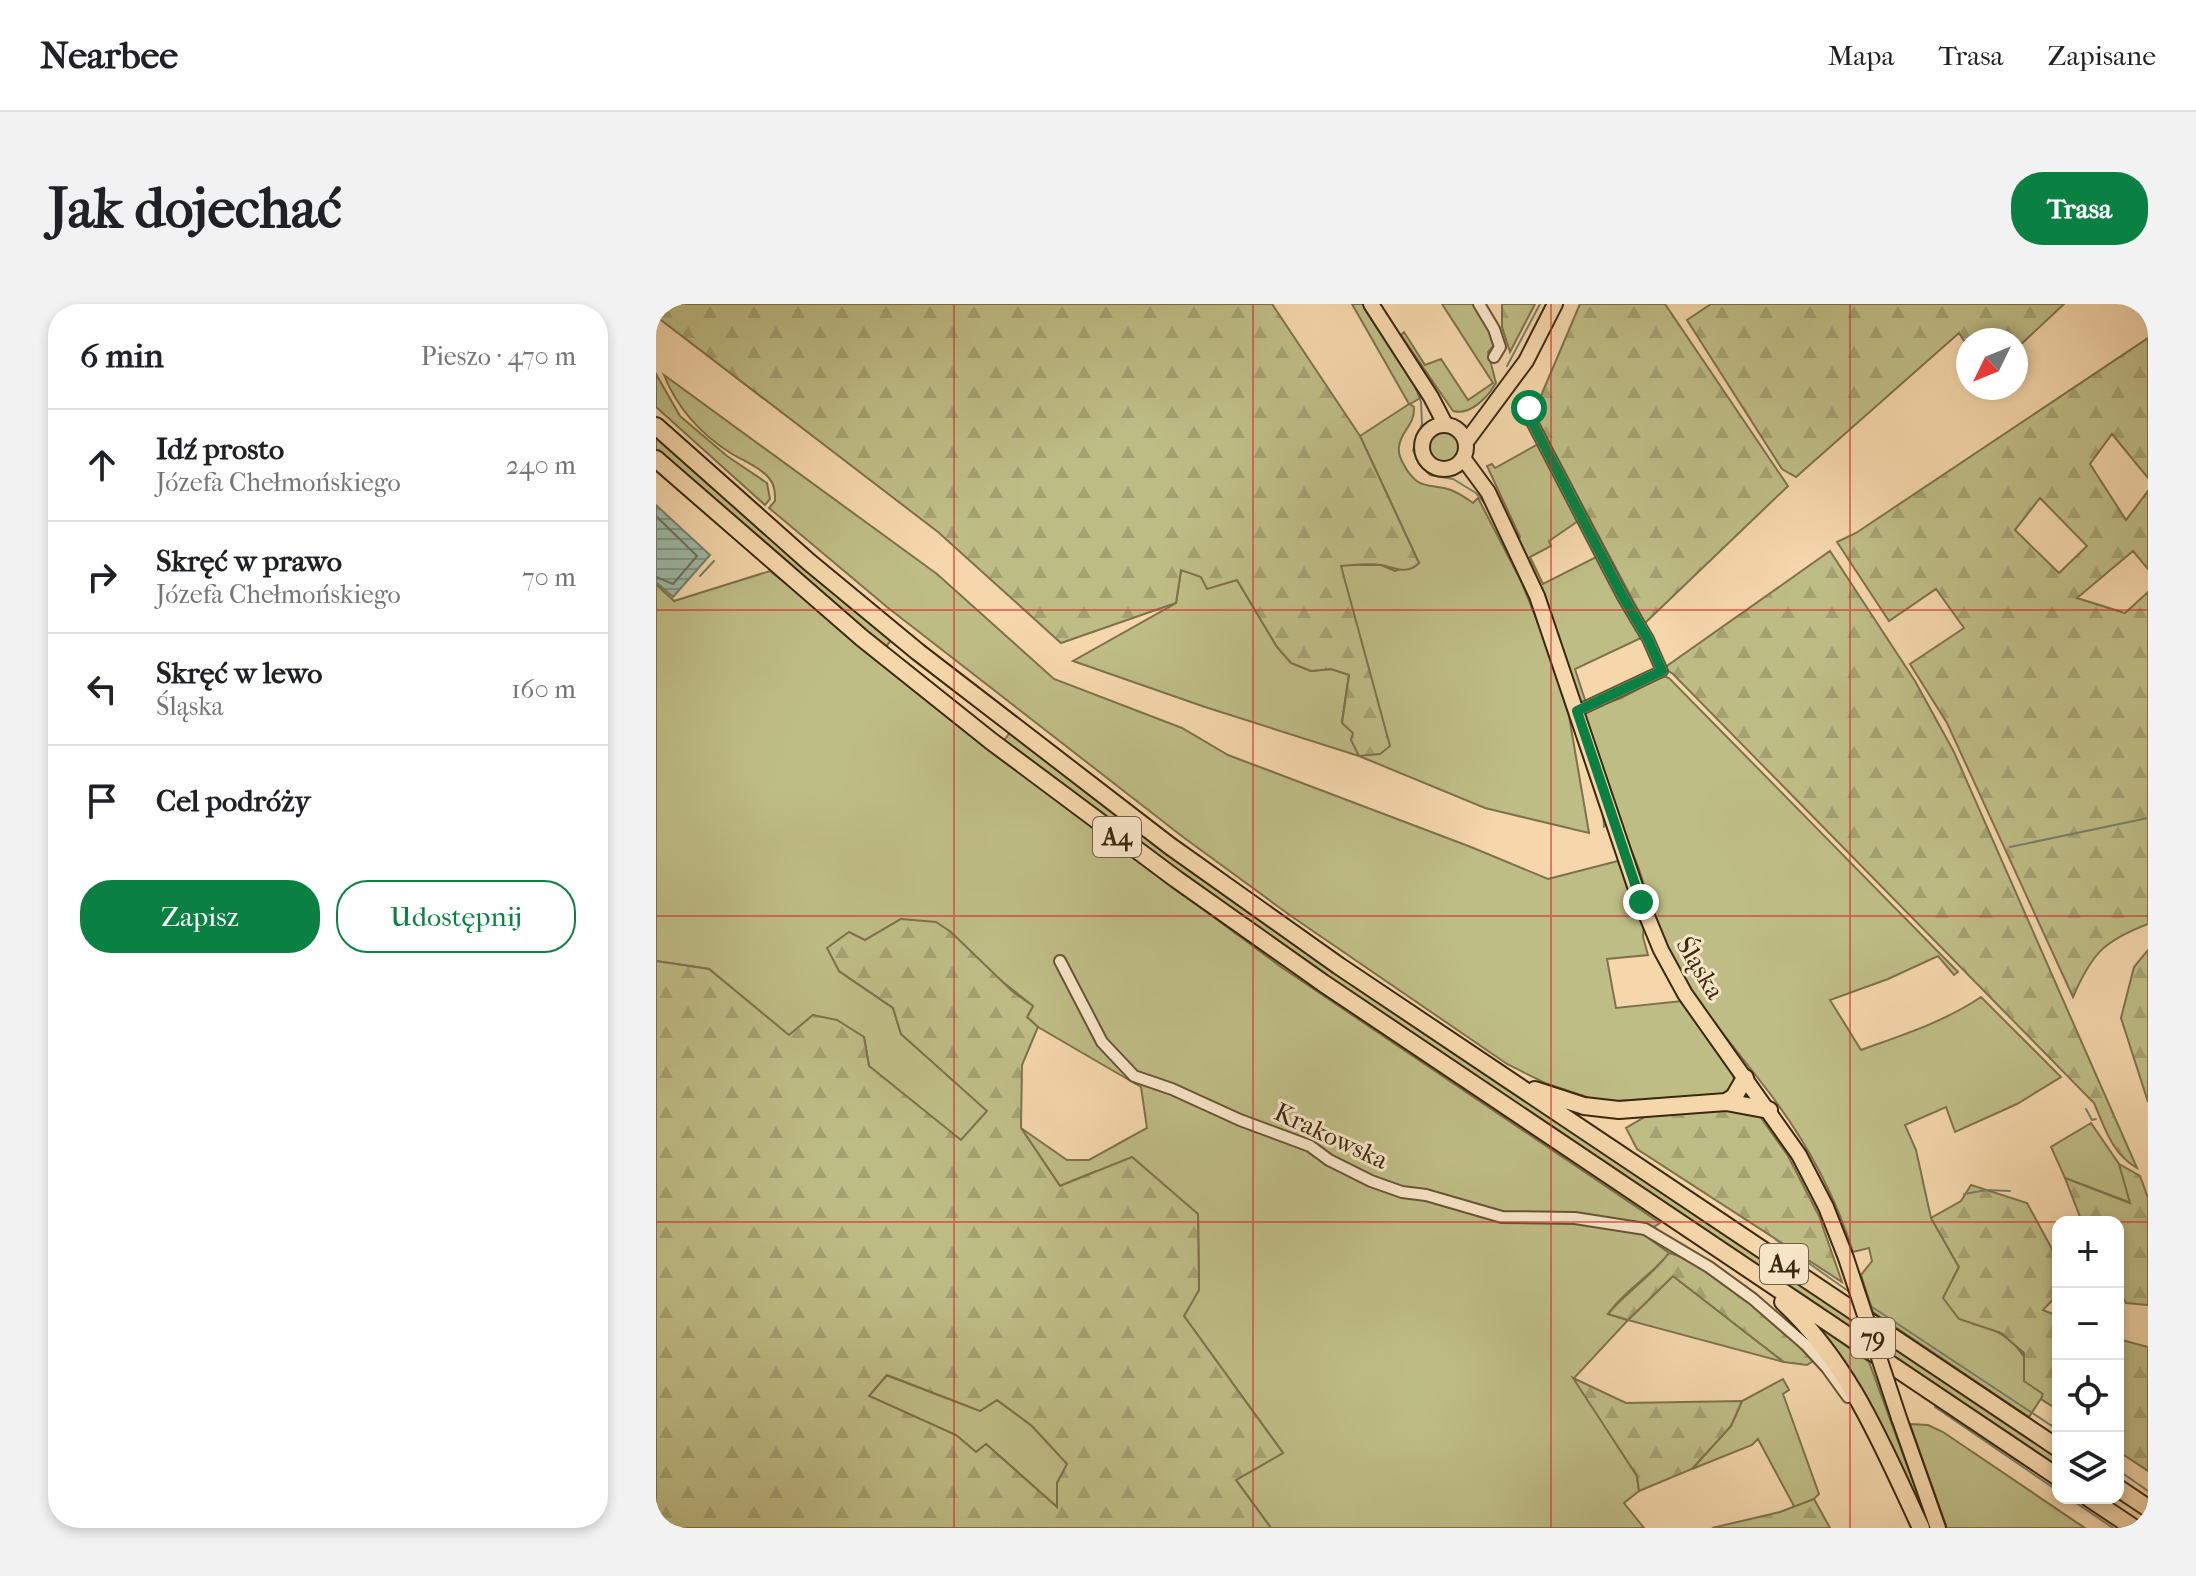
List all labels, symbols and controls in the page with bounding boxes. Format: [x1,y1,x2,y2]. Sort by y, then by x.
text: Nearbee [40,33,178,78]
text: Mapa [1828,39,1894,72]
text: Trasa [1938,39,2004,72]
text: Zapisane [2048,39,2156,72]
button: Trasa [2011,172,2148,245]
text: Jak dojechać [48,176,342,241]
north arrow [1956,328,2028,400]
text: 6 min [80,336,164,376]
text: Pieszo · 470 m [421,341,576,372]
route start [1511,390,1547,426]
text: Idź prosto [156,432,284,467]
icon: ahead [80,443,124,487]
text: 240 m [506,450,576,481]
text: Józefa Chełmońskiego [156,467,401,498]
text: Skręć w prawo [156,544,342,579]
icon: right [80,555,124,599]
text: 70 m [522,562,576,593]
text: Józefa Chełmońskiego [156,579,401,610]
text: Skręć w lewo [156,656,323,691]
icon: left [80,667,124,711]
text: 160 m [511,674,576,705]
text: Śląska [156,691,224,722]
icon: arrive [80,779,124,823]
text: Cel podróży [156,784,310,819]
road number: A4 [1093,817,1141,857]
button: Zapisz [80,880,320,953]
button: Udostępnij [336,880,576,953]
route end [1623,884,1659,920]
street label: Śląska [1668,931,1732,1006]
street label: Krakowska [1269,1096,1394,1176]
map controls [2052,1216,2124,1504]
button: + [2052,1216,2124,1288]
road number: A4 [1760,1244,1808,1284]
button: − [2052,1288,2124,1360]
road number: 79 [1851,1318,1895,1358]
button: locate [2052,1360,2124,1432]
button: layers [2052,1432,2124,1504]

